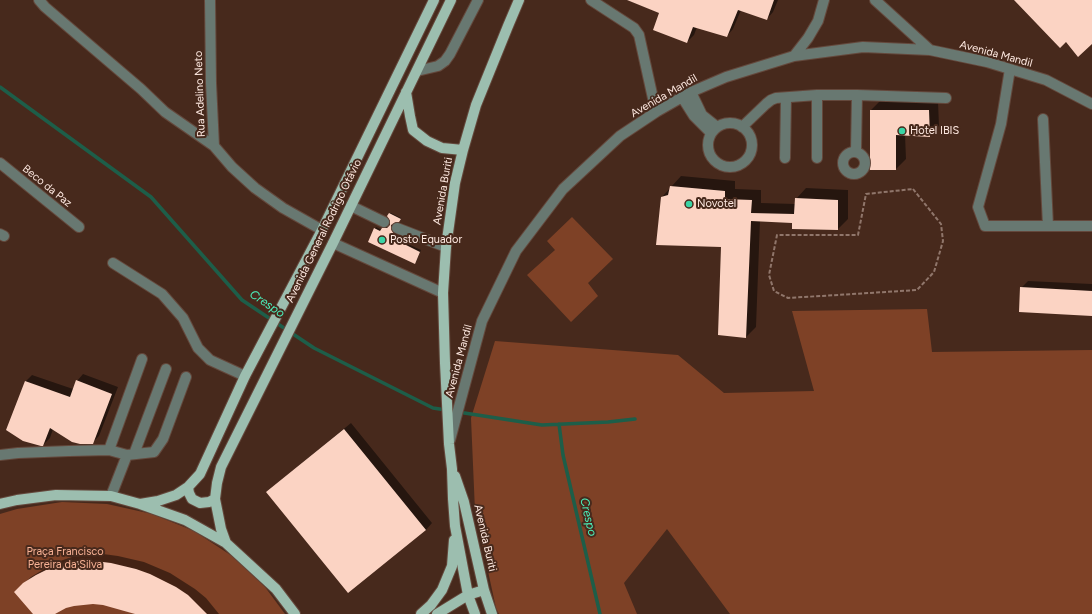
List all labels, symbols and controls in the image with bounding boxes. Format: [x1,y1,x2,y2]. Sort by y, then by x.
street label: Avenida Mandil [958,38,1034,70]
street label: Rua Adelino Neto [192,51,208,137]
street label: Avenida Mandil [628,72,700,120]
place label: Hotel IBIS [910,124,959,138]
marker: Hotel IBIS [897,126,907,136]
street label: Avenida Buriti [431,156,455,226]
street label: Avenida General Rodrigo Otávio [283,157,365,305]
street label: Beco da Paz [20,162,74,210]
place label: Novotel [697,197,736,211]
marker: Novotel [684,199,694,209]
place label: Posto Equador [390,233,462,247]
marker: Posto Equador [377,235,387,245]
water label: Crespo [247,287,287,321]
street label: Avenida Mandil [443,323,475,399]
water label: Crespo [577,496,599,538]
street label: Avenida Buriti [471,503,499,573]
park label: Praça Francisco Pereira da Silva [26,545,104,571]

